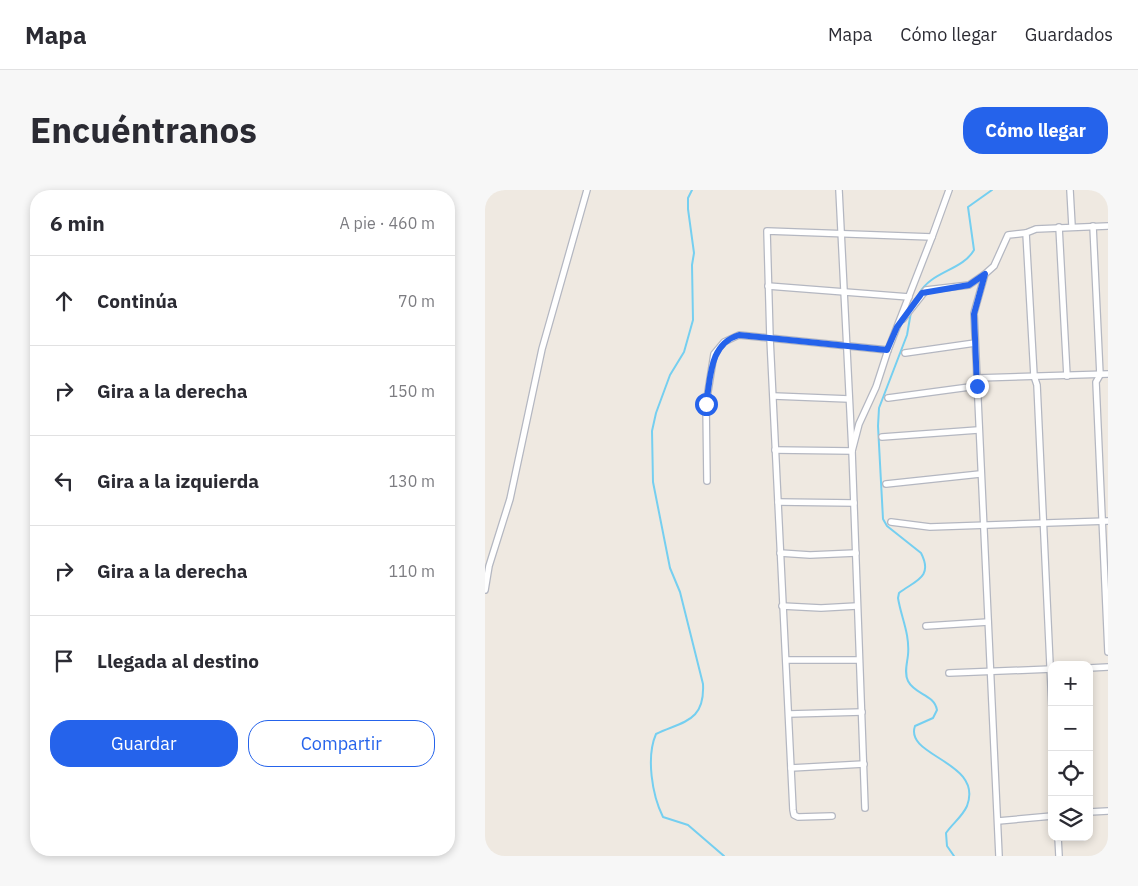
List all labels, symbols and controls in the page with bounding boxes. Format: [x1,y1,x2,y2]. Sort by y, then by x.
text: Mapa [25,19,87,51]
text: Mapa [828,23,872,46]
text: Cómo llegar [900,23,997,46]
text: Guardados [1025,23,1113,46]
text: Encuéntranos [30,107,257,153]
button: Cómo llegar [963,107,1108,154]
text: 6 min [50,209,105,237]
text: A pie · 460 m [340,213,435,233]
icon: ahead [50,287,78,315]
text: Continúa [97,289,178,313]
text: 70 m [398,291,435,311]
route end [966,375,989,398]
icon: right [50,377,78,405]
text: Gira a la derecha [97,379,248,403]
text: 150 m [388,381,435,401]
route start [695,393,718,416]
icon: left [50,467,78,495]
text: Gira a la izquierda [97,469,259,493]
text: 130 m [388,471,435,491]
icon: right [50,557,78,585]
text: Gira a la derecha [97,559,248,583]
text: 110 m [388,561,435,581]
icon: arrive [50,647,78,675]
text: Llegada al destino [97,649,259,673]
map controls [1048,661,1093,841]
button: + [1048,661,1093,706]
button: − [1048,706,1093,751]
button: Guardar [50,720,238,767]
button: Compartir [248,720,435,767]
button: locate [1048,751,1093,796]
button: layers [1048,796,1093,841]

